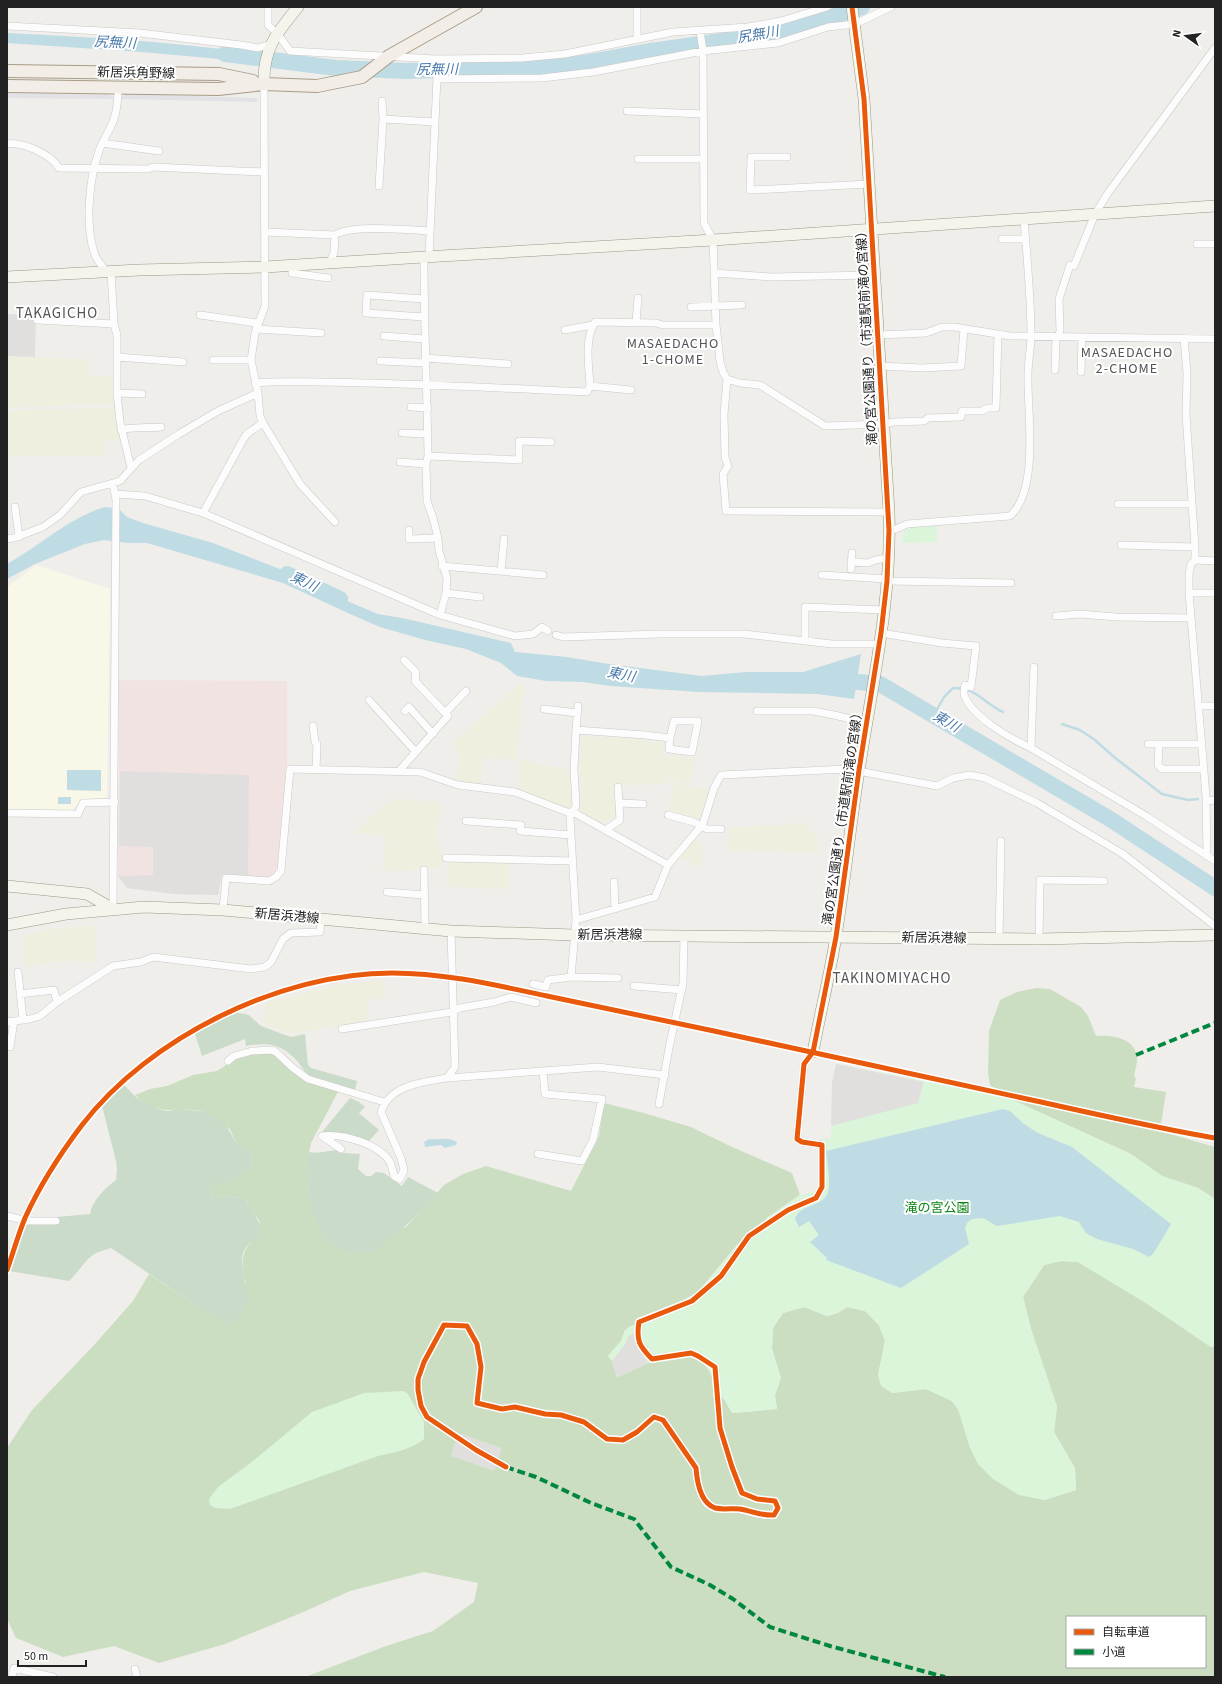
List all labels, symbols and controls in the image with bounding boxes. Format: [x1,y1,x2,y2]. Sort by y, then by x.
north arrow [1166,16,1206,56]
water label: 尻無川 [736,21,782,48]
text: N [1169,28,1185,39]
water label: 尻無川 [94,32,138,54]
water label: 尻無川 [416,60,460,80]
street label: 新居浜角野線 [97,63,175,83]
street label: 滝の宮公園通り（市道駅前滝の宮線） [852,224,882,446]
district label: TAKAGICHO [16,303,98,324]
district label: MASAEDACHO 1-CHOME [627,334,719,370]
district label: MASAEDACHO 2-CHOME [1081,343,1173,379]
water label: 東川 [287,567,323,598]
water label: 東川 [605,663,639,688]
street label: 滝の宮公園通り（市道駅前滝の宮線） [819,705,867,927]
water label: 東川 [929,706,965,739]
street label: 新居浜港線 [254,904,320,928]
street label: 新居浜港線 [577,926,643,944]
street label: 新居浜港線 [901,928,967,948]
district label: TAKINOMIYACHO [833,968,951,989]
park label: 滝の宮公園 [904,1199,970,1217]
legend [1066,1616,1206,1668]
text: 自転車道 [1102,1624,1150,1641]
scale bar [18,1642,86,1668]
text: 小道 [1102,1644,1126,1661]
text: 50 m [24,1648,48,1665]

